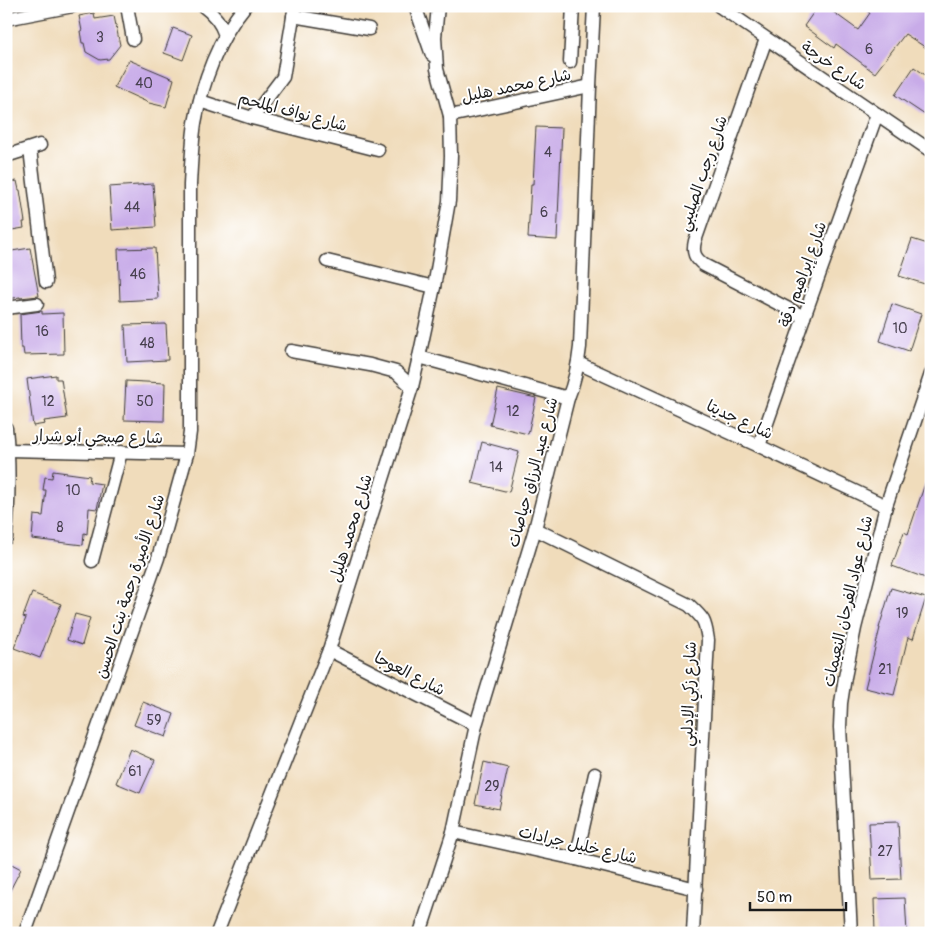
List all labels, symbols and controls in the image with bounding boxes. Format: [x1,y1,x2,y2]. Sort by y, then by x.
house number: 3 [96,29,104,46]
street label: شارع خرجة [797,37,870,96]
house number: 6 [865,41,873,58]
street label: شارع محمد هليل [459,65,573,108]
house number: 40 [135,75,153,92]
street label: شارع نواف الملحم [236,88,349,138]
street label: شارع رجب الصليبي [674,113,736,235]
house number: 4 [544,144,552,161]
house number: 44 [124,199,140,216]
house number: 6 [540,204,548,221]
street label: شارع إبراهيم دقة [775,219,833,331]
house number: 46 [130,266,146,283]
house number: 10 [892,320,908,337]
house number: 16 [35,323,49,340]
house number: 48 [139,335,155,352]
house number: 12 [41,393,55,410]
house number: 50 [136,393,154,410]
street label: شارع عبد الرزاق حياصات [503,395,564,550]
street label: شارع جديتا [703,396,776,445]
house number: 12 [506,403,520,420]
street label: شارع صبحي أبو شرار [31,426,163,452]
house number: 14 [489,459,503,476]
street label: شارع محمد هليل [325,472,378,585]
house number: 10 [65,482,81,499]
street label: شارع الأميرة رحمة بنت الحسن [90,491,170,681]
street label: شارع عواد الفرحان النعيمات [819,514,878,689]
house number: 8 [56,519,64,536]
house number: 19 [896,605,908,622]
street label: شارع زكي الإدلبي [677,641,705,747]
street label: شارع العوجا [370,648,448,701]
house number: 21 [878,661,892,678]
house number: 59 [147,712,161,729]
house number: 61 [128,763,142,780]
house number: 29 [484,778,500,795]
street label: شارع خليل جرادات [516,822,639,869]
house number: 27 [877,843,893,860]
scale bar [750,879,846,911]
text: 50 m [757,888,792,907]

